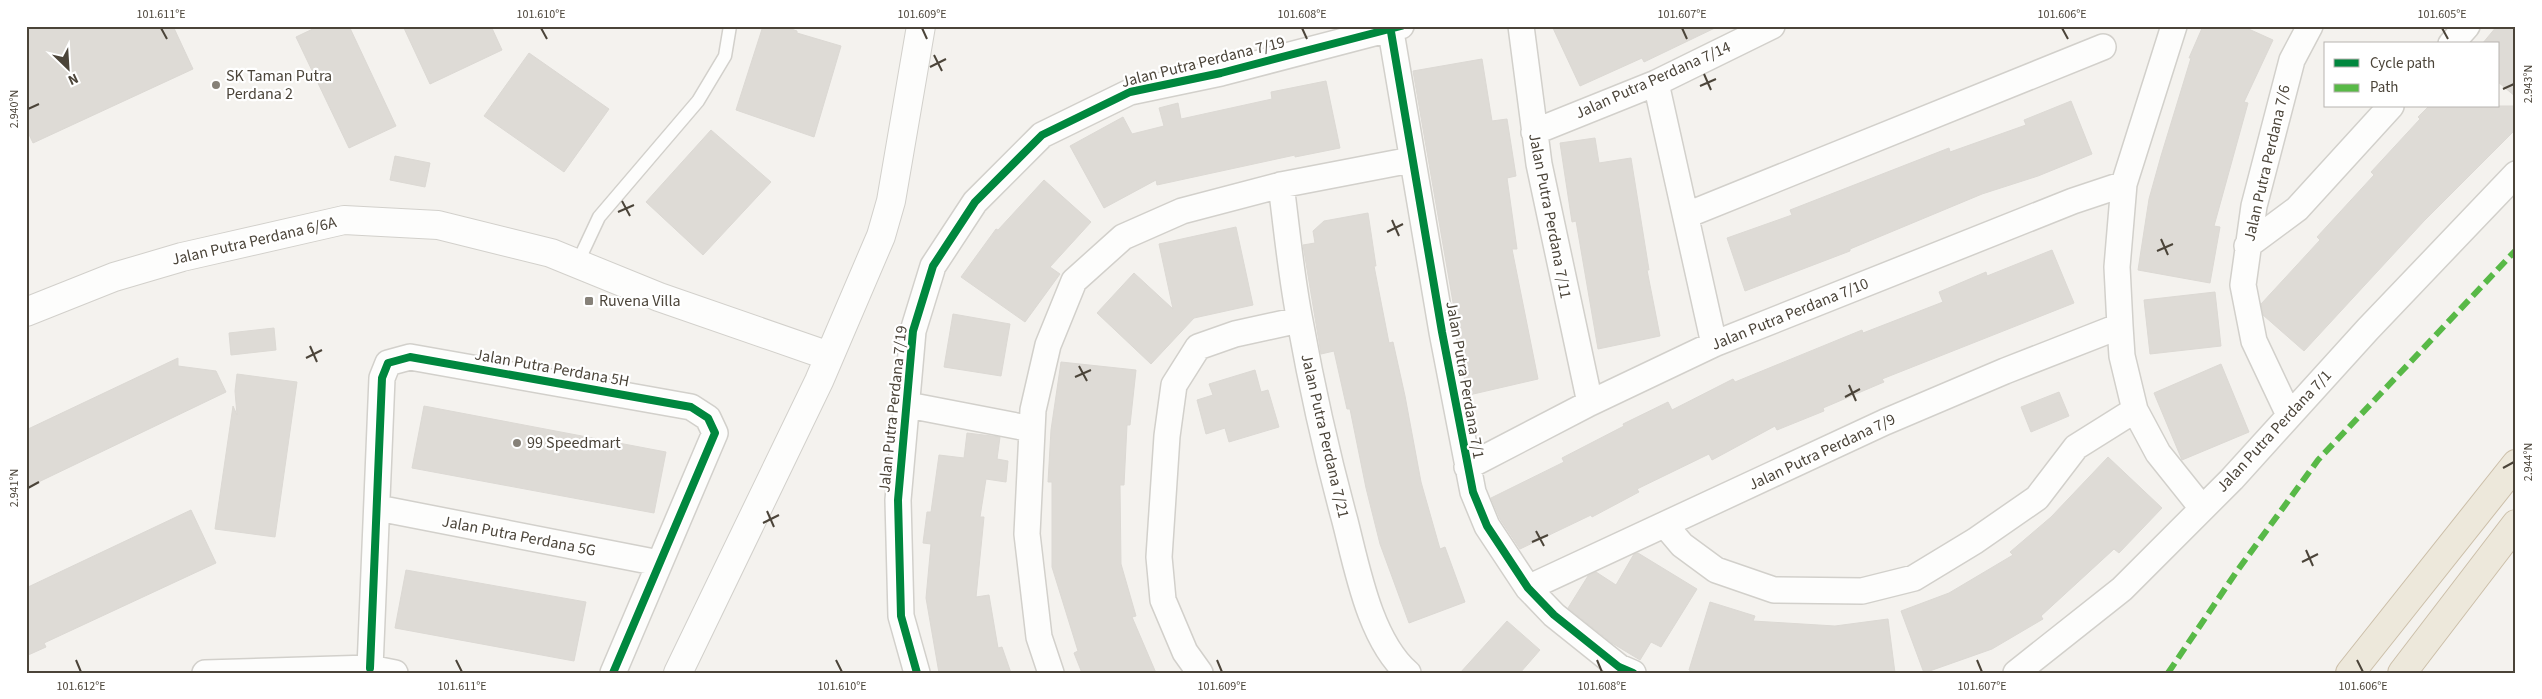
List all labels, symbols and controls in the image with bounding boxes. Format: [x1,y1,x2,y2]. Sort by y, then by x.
text: 101.611°E [136,6,186,23]
text: 101.610°E [516,6,566,23]
text: 101.609°E [897,6,947,23]
text: 101.608°E [1277,6,1327,23]
text: 101.607°E [1657,6,1707,23]
text: 101.606°E [2037,6,2087,23]
text: 101.605°E [2417,6,2467,23]
street label: Jalan Putra Perdana 7/19 [1119,31,1287,93]
street label: Jalan Putra Perdana 7/14 [1572,36,1734,124]
north arrow [42,42,92,92]
legend [2324,42,2500,108]
text: Cycle path [2370,53,2435,74]
place label: SK Taman Putra Perdana 2 [226,65,332,105]
text: 2.943°N [2520,65,2537,103]
text: N [65,68,82,90]
text: Path [2370,77,2398,98]
marker: SK Taman Putra Perdana 2 [210,79,222,91]
street label: Jalan Putra Perdana 7/6 [2238,83,2296,243]
text: 2.940°N [6,90,23,128]
street label: Jalan Putra Perdana 7/11 [1523,132,1577,301]
street label: Jalan Putra Perdana 6/6A [169,211,339,271]
street label: Jalan Putra Perdana 7/10 [1708,272,1872,356]
place label: Ruvena Villa [599,290,681,312]
marker: Ruvena Villa [583,295,595,307]
street label: Jalan Putra Perdana 7/1 [1440,299,1490,461]
street label: Jalan Putra Perdana 7/19 [873,324,913,494]
street label: Jalan Putra Perdana 5H [473,344,631,392]
street label: Jalan Putra Perdana 7/21 [1295,352,1355,520]
street label: Jalan Putra Perdana 7/1 [2211,365,2337,497]
street label: Jalan Putra Perdana 7/9 [1745,408,1899,496]
place label: 99 Speedmart [527,432,621,454]
marker: 99 Speedmart [511,437,523,449]
text: 2.944°N [2520,443,2537,481]
text: 2.941°N [6,469,23,507]
street label: Jalan Putra Perdana 5G [440,510,598,562]
text: 101.612°E [56,678,106,695]
text: 101.611°E [437,678,487,695]
text: 101.610°E [817,678,867,695]
text: 101.609°E [1197,678,1247,695]
text: 101.608°E [1577,678,1627,695]
text: 101.607°E [1957,678,2007,695]
text: 101.606°E [2338,678,2388,695]

